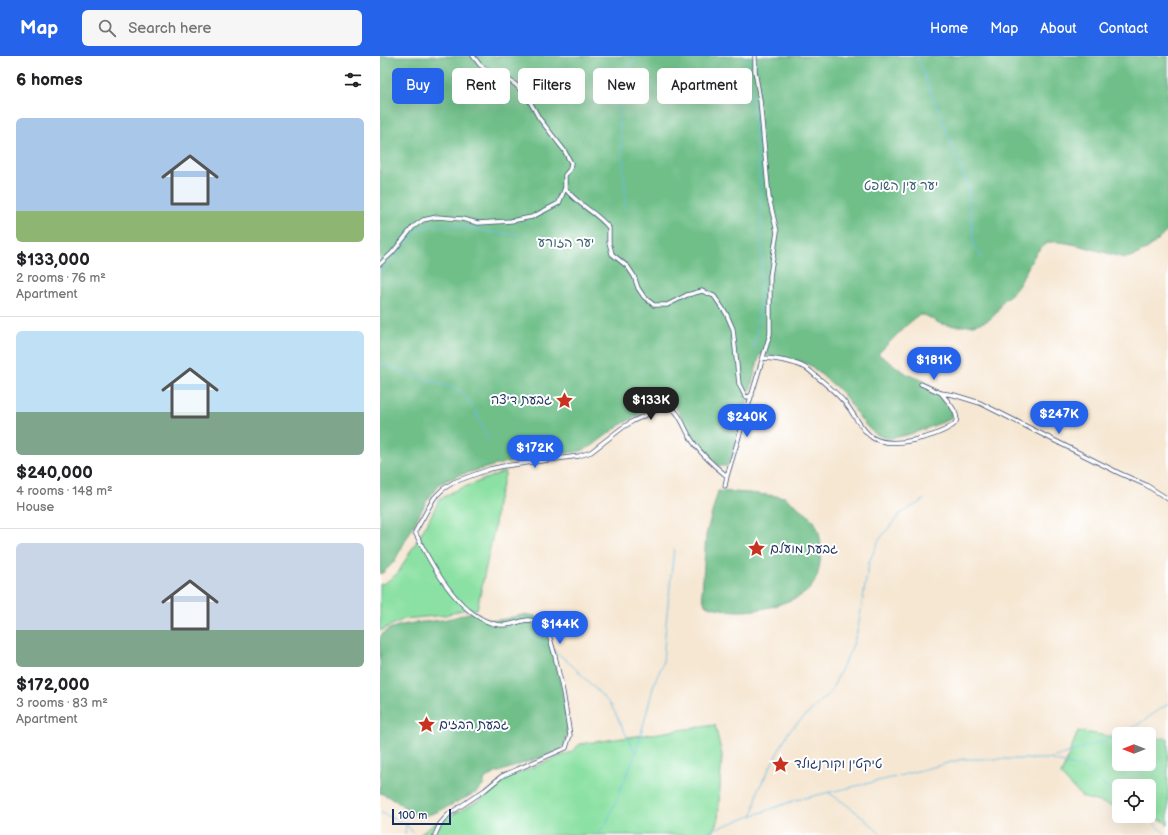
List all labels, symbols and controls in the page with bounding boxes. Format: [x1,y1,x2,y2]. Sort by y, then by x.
search box [82,10,362,46]
text: Map [20,17,58,40]
icon: search [96,17,118,39]
text: Search here [128,19,211,38]
text: Home [930,20,968,37]
text: Map [990,20,1018,37]
text: About [1040,20,1077,37]
text: Contact [1099,20,1148,37]
chip: Buy [392,68,444,104]
chip: Rent [452,68,510,104]
chip: Filters [518,68,585,104]
chip: New [593,68,649,104]
chip: Apartment [657,68,752,104]
icon: filters [342,69,364,91]
text: 6 homes [16,70,83,90]
icon: home [154,144,226,216]
park label: יער עין השופט [864,178,938,194]
park label: יער הזורע [538,235,594,251]
text: $133,000 [16,250,90,270]
text: 2 rooms · 76 m² [16,270,106,286]
text: Apartment [16,286,77,302]
pin: $181K [906,347,962,381]
text: $181K [916,352,952,368]
icon: home [154,357,226,429]
pin: $133K [623,387,679,421]
place icon: גבעת דיצה [555,390,575,410]
place label: גבעת דיצה [491,392,552,408]
text: $133K [632,392,670,408]
pin: $247K [1031,401,1087,435]
pin: $240K [719,404,775,438]
text: $247K [1039,406,1079,422]
text: $240K [727,409,767,425]
pin: $172K [507,435,563,469]
text: $172K [516,440,554,456]
text: $240,000 [16,463,93,483]
text: 4 rooms · 148 m² [16,483,113,499]
text: House [16,499,54,515]
place icon: גבעת מועלם [747,539,767,559]
place label: גבעת מועלם [770,541,838,557]
icon: home [154,569,226,641]
pin: $144K [532,611,588,645]
text: $144K [541,616,579,632]
text: $172,000 [16,675,89,695]
text: 3 rooms · 83 m² [16,695,108,711]
text: Apartment [16,711,77,727]
place icon: גבעת הבזים [416,715,436,735]
place label: גבעת הבזים [439,717,509,733]
north arrow [1112,727,1156,771]
map controls [1112,727,1156,823]
place icon: טיקטין וקורנגולד [771,754,791,774]
place label: טיקטין וקורנגולד [794,756,883,772]
button: locate [1112,779,1156,823]
scale bar [392,807,451,826]
text: 100 m [398,809,427,822]

